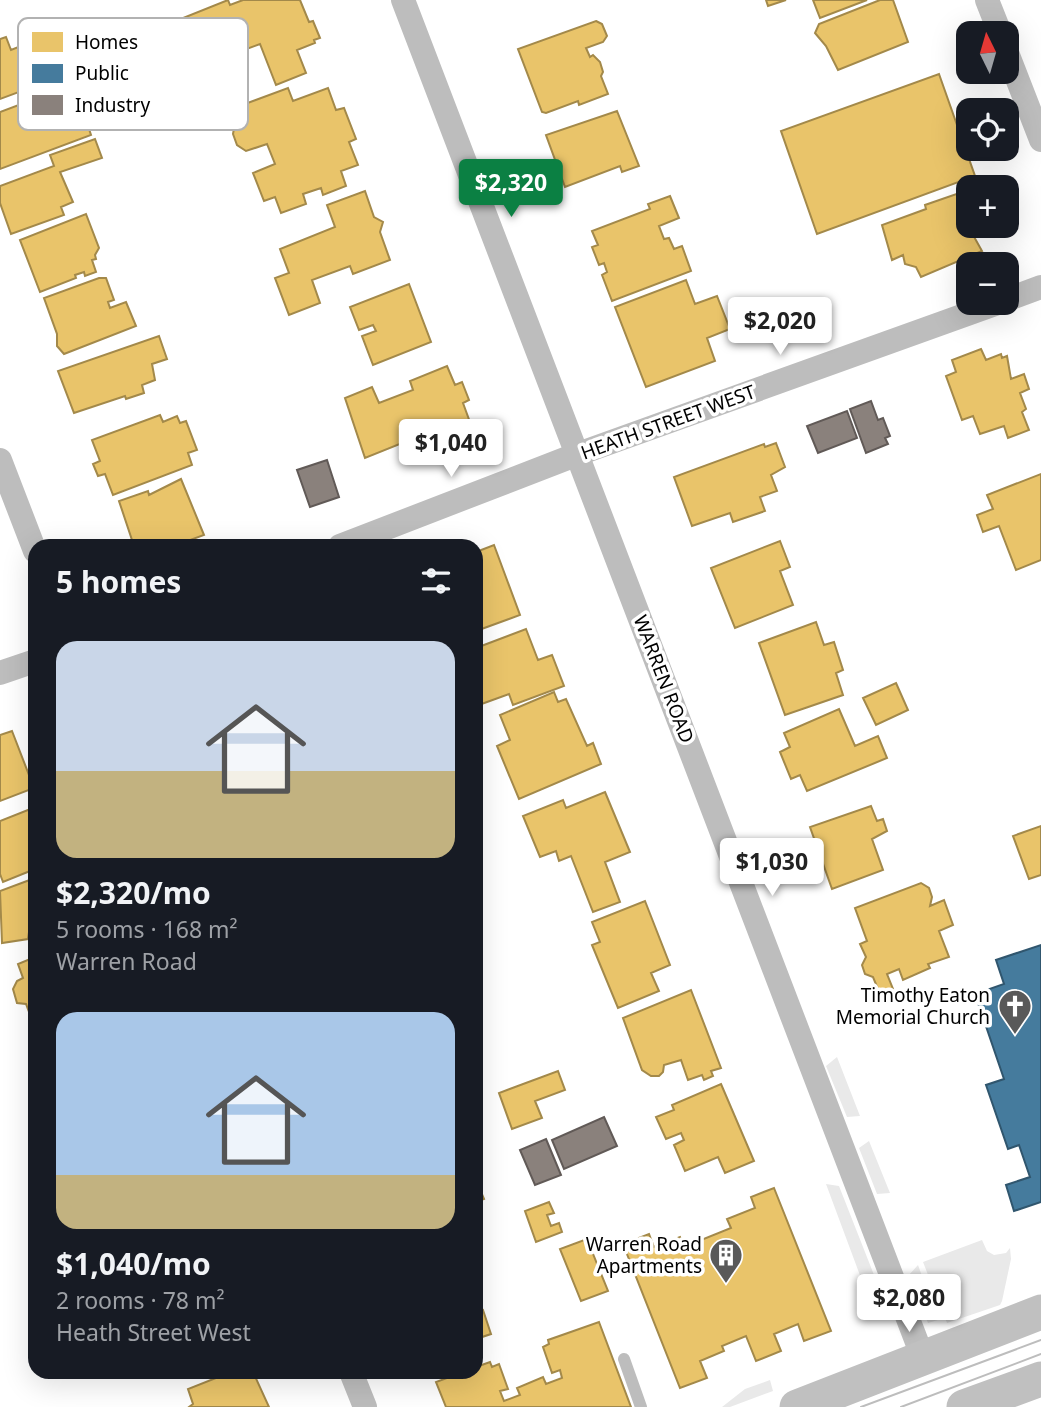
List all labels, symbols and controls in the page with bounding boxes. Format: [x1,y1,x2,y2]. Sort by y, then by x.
legend [18,18,248,130]
north arrow [956,21,1018,84]
map controls [956,21,1019,315]
text: Homes [75,29,138,55]
text: Public [75,60,129,86]
text: Industry [75,92,150,118]
button: locate [956,98,1019,161]
pin: $2,320 [454,160,568,219]
text: $2,320 [475,166,547,198]
button: + [956,175,1019,238]
button: − [956,252,1019,315]
pin: $2,020 [723,298,837,357]
text: $2,020 [744,304,816,336]
street label: HEATH STREET WEST [577,378,759,466]
pin: $1,040 [394,420,508,479]
text: $1,040 [415,426,487,458]
text: 5 homes [56,561,181,602]
icon: filters [417,562,455,600]
street label: WARREN ROAD [628,611,700,747]
icon: home [193,686,319,812]
pin: $1,030 [715,838,829,898]
text: $1,030 [736,845,808,877]
text: $2,320/mo [56,872,211,913]
text: 5 rooms · 168 m² [56,913,238,945]
text: Warren Road [56,945,197,977]
place label: Timothy Eaton Memorial Church [836,982,990,1030]
church icon: Timothy Eaton Memorial Church [996,987,1034,1036]
icon: home [193,1057,319,1183]
place label: Warren Road Apartments [586,1231,702,1279]
building icon: Warren Road Apartments [707,1236,745,1285]
text: $1,040/mo [56,1243,211,1284]
pin: $2,080 [852,1274,966,1334]
text: $2,080 [873,1281,945,1313]
text: 2 rooms · 78 m² [56,1284,225,1316]
text: Heath Street West [56,1316,251,1348]

